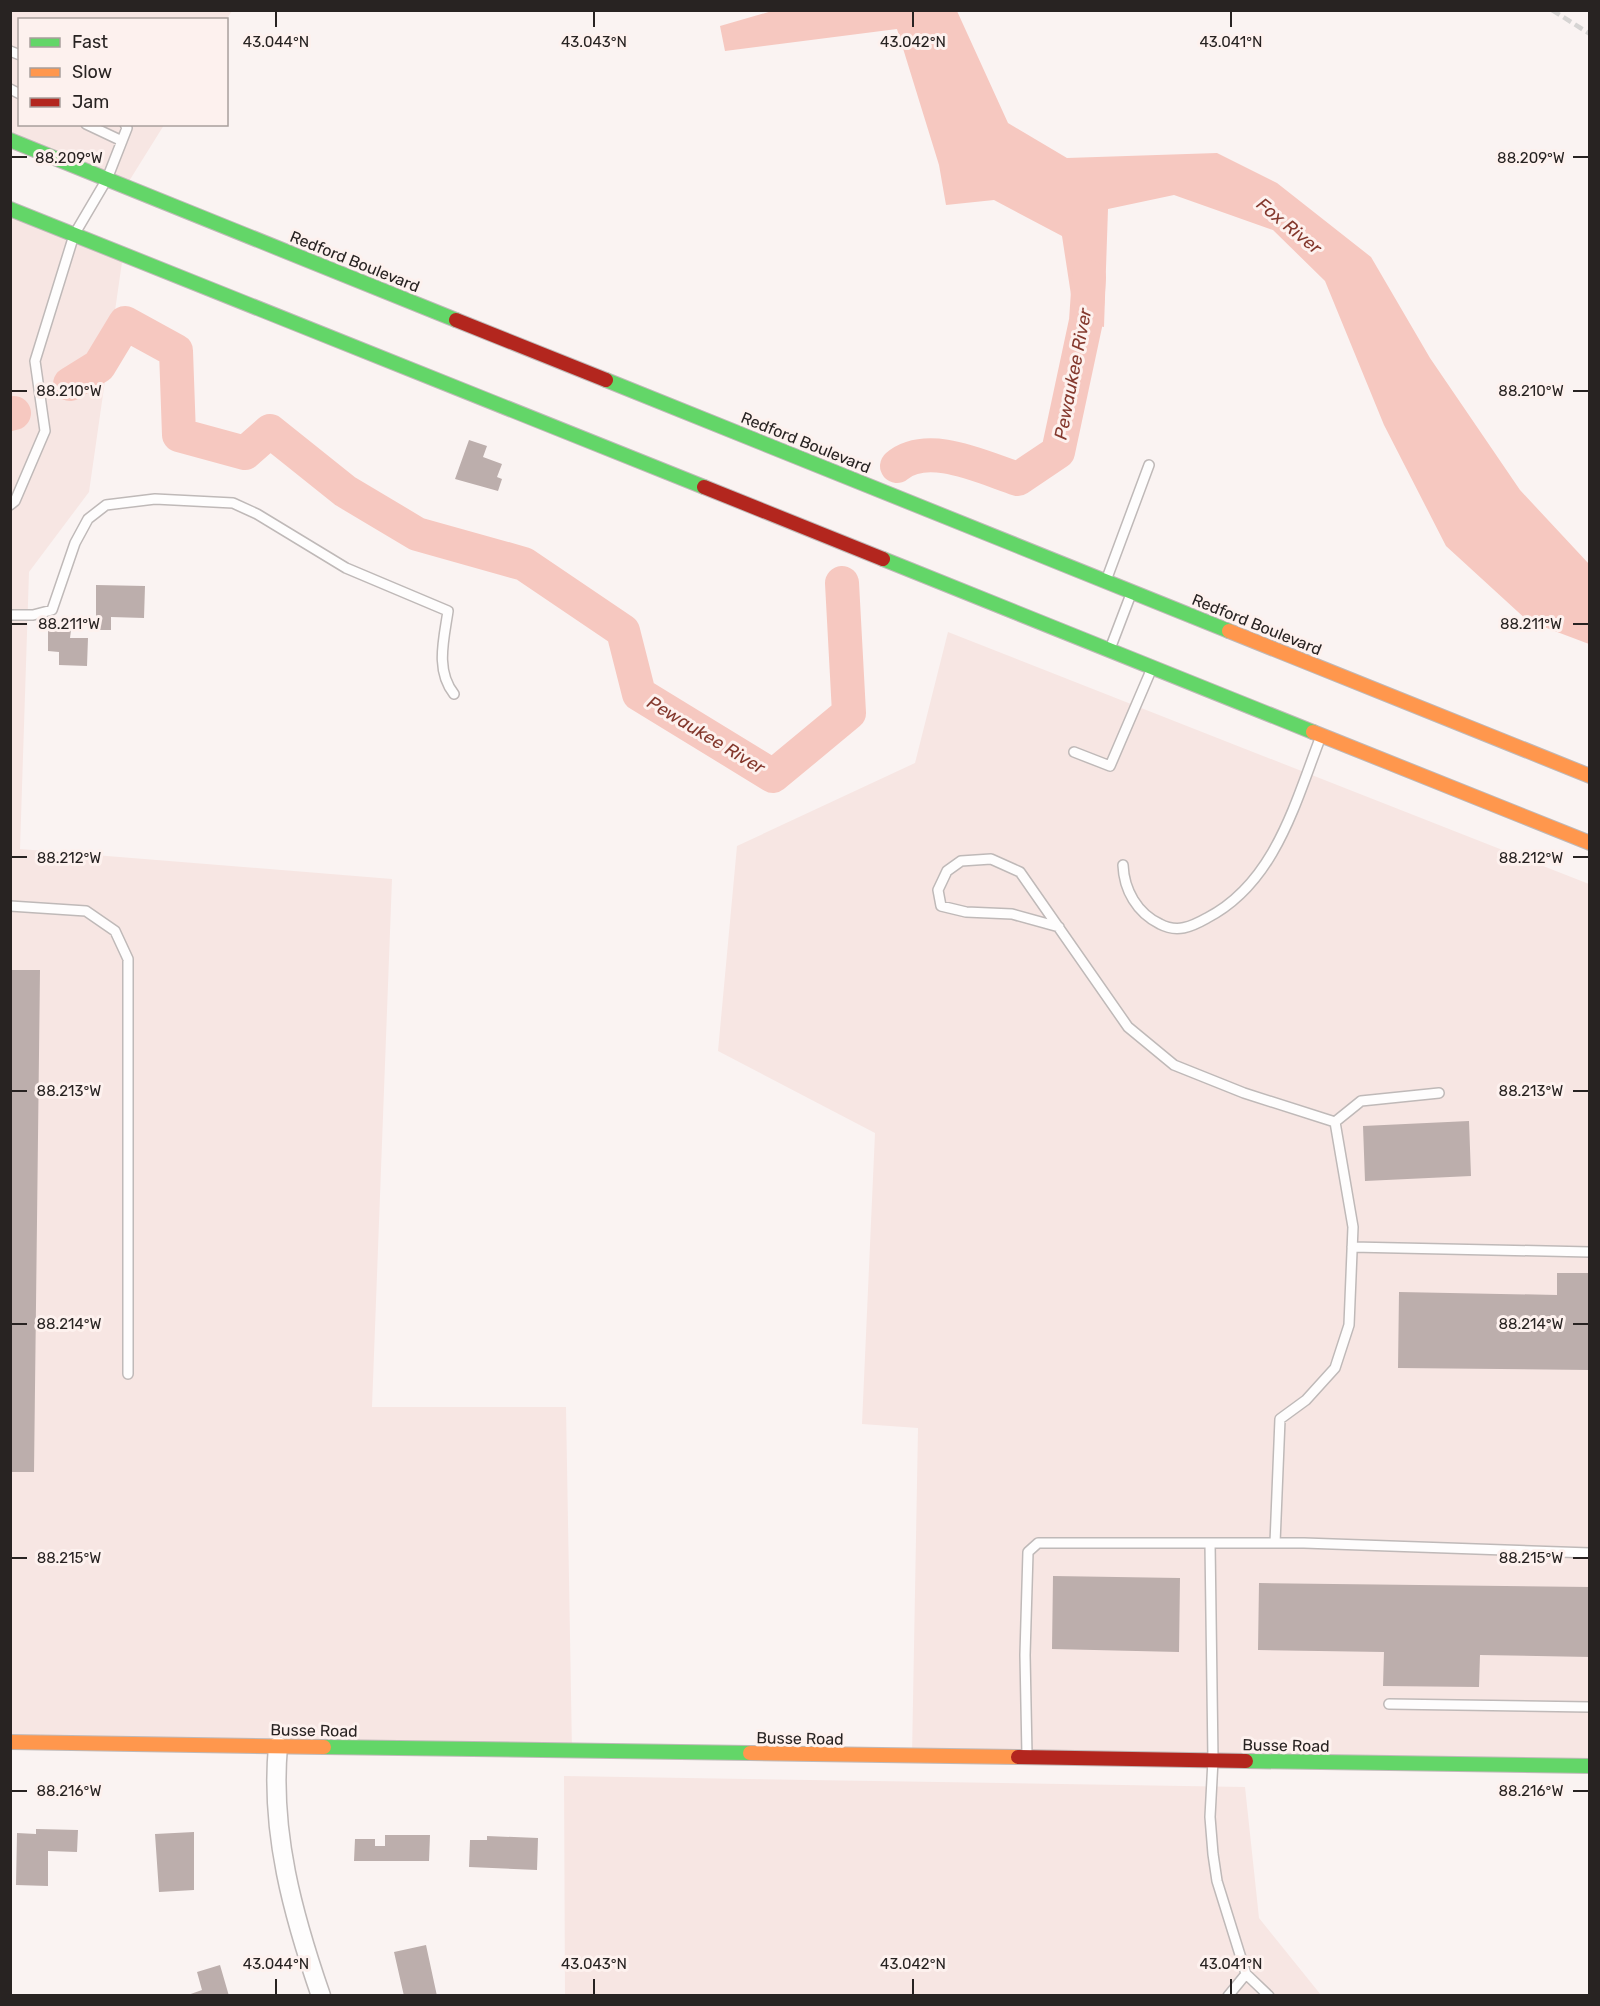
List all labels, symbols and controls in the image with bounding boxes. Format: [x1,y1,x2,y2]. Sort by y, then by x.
legend [18,18,228,126]
text: Fast [72,31,108,53]
text: 43.044°N [243,33,309,51]
text: 43.043°N [561,33,627,51]
text: 43.042°N [880,33,946,51]
text: 43.041°N [1199,33,1263,51]
text: Slow [72,61,112,83]
text: Jam [72,91,109,113]
text: 88.209°W [35,149,103,167]
text: 88.209°W [1497,149,1565,167]
water label: Fox River [1252,193,1327,260]
street label: Redford Boulevard [287,227,422,296]
water label: Pewaukee River [1049,305,1097,442]
text: 88.210°W [36,382,102,400]
text: 88.210°W [1498,382,1564,400]
street label: Redford Boulevard [738,408,873,477]
street label: Redford Boulevard [1189,590,1324,659]
text: 88.211°W [38,615,100,633]
text: 88.211°W [1500,615,1562,633]
water label: Pewaukee River [643,691,770,779]
text: 88.212°W [37,849,101,867]
text: 88.212°W [1499,849,1563,867]
text: 88.213°W [37,1082,101,1100]
text: 88.213°W [1499,1082,1563,1100]
text: 88.214°W [36,1315,102,1333]
text: 88.214°W [1498,1315,1564,1333]
text: 88.215°W [37,1549,101,1567]
text: 88.215°W [1499,1549,1563,1567]
street label: Busse Road [270,1720,358,1741]
street label: Busse Road [756,1728,844,1749]
street label: Busse Road [1242,1735,1330,1756]
text: 88.216°W [37,1782,101,1800]
text: 88.216°W [1499,1782,1563,1800]
text: 43.044°N [243,1955,309,1973]
text: 43.043°N [561,1955,627,1973]
text: 43.042°N [880,1955,946,1973]
text: 43.041°N [1199,1955,1263,1973]

